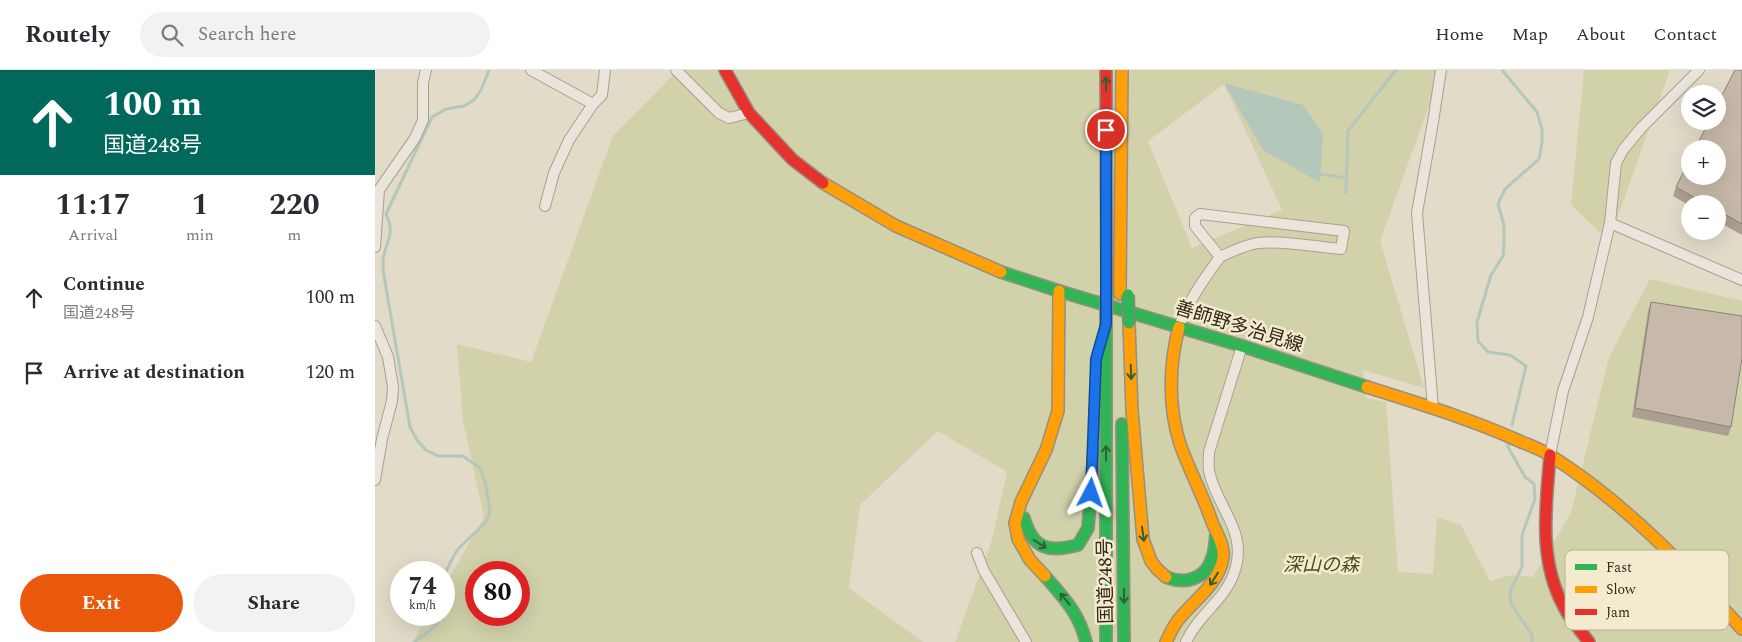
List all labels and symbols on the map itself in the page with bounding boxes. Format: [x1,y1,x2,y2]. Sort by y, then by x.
one-way arrow [1101,76,1111,92]
pin [1085,109,1127,151]
street label: 善師野多治見線 [1171,294,1307,360]
one-way arrow [1126,364,1136,380]
one-way arrow [1101,446,1111,462]
position arrow [1064,466,1116,518]
one-way arrow [1138,526,1148,542]
street label: 国道248号 [1091,538,1121,624]
one-way arrow [1033,539,1047,549]
legend [1565,550,1729,630]
park label: 深山の森 [1283,551,1361,580]
text: Fast [1606,557,1632,578]
speed limit sign: 80 [465,561,530,626]
one-way arrow [1209,571,1219,585]
text: Slow [1606,579,1636,600]
one-way arrow [1119,588,1129,604]
one-way arrow [1059,593,1070,606]
text: Jam [1606,602,1630,623]

